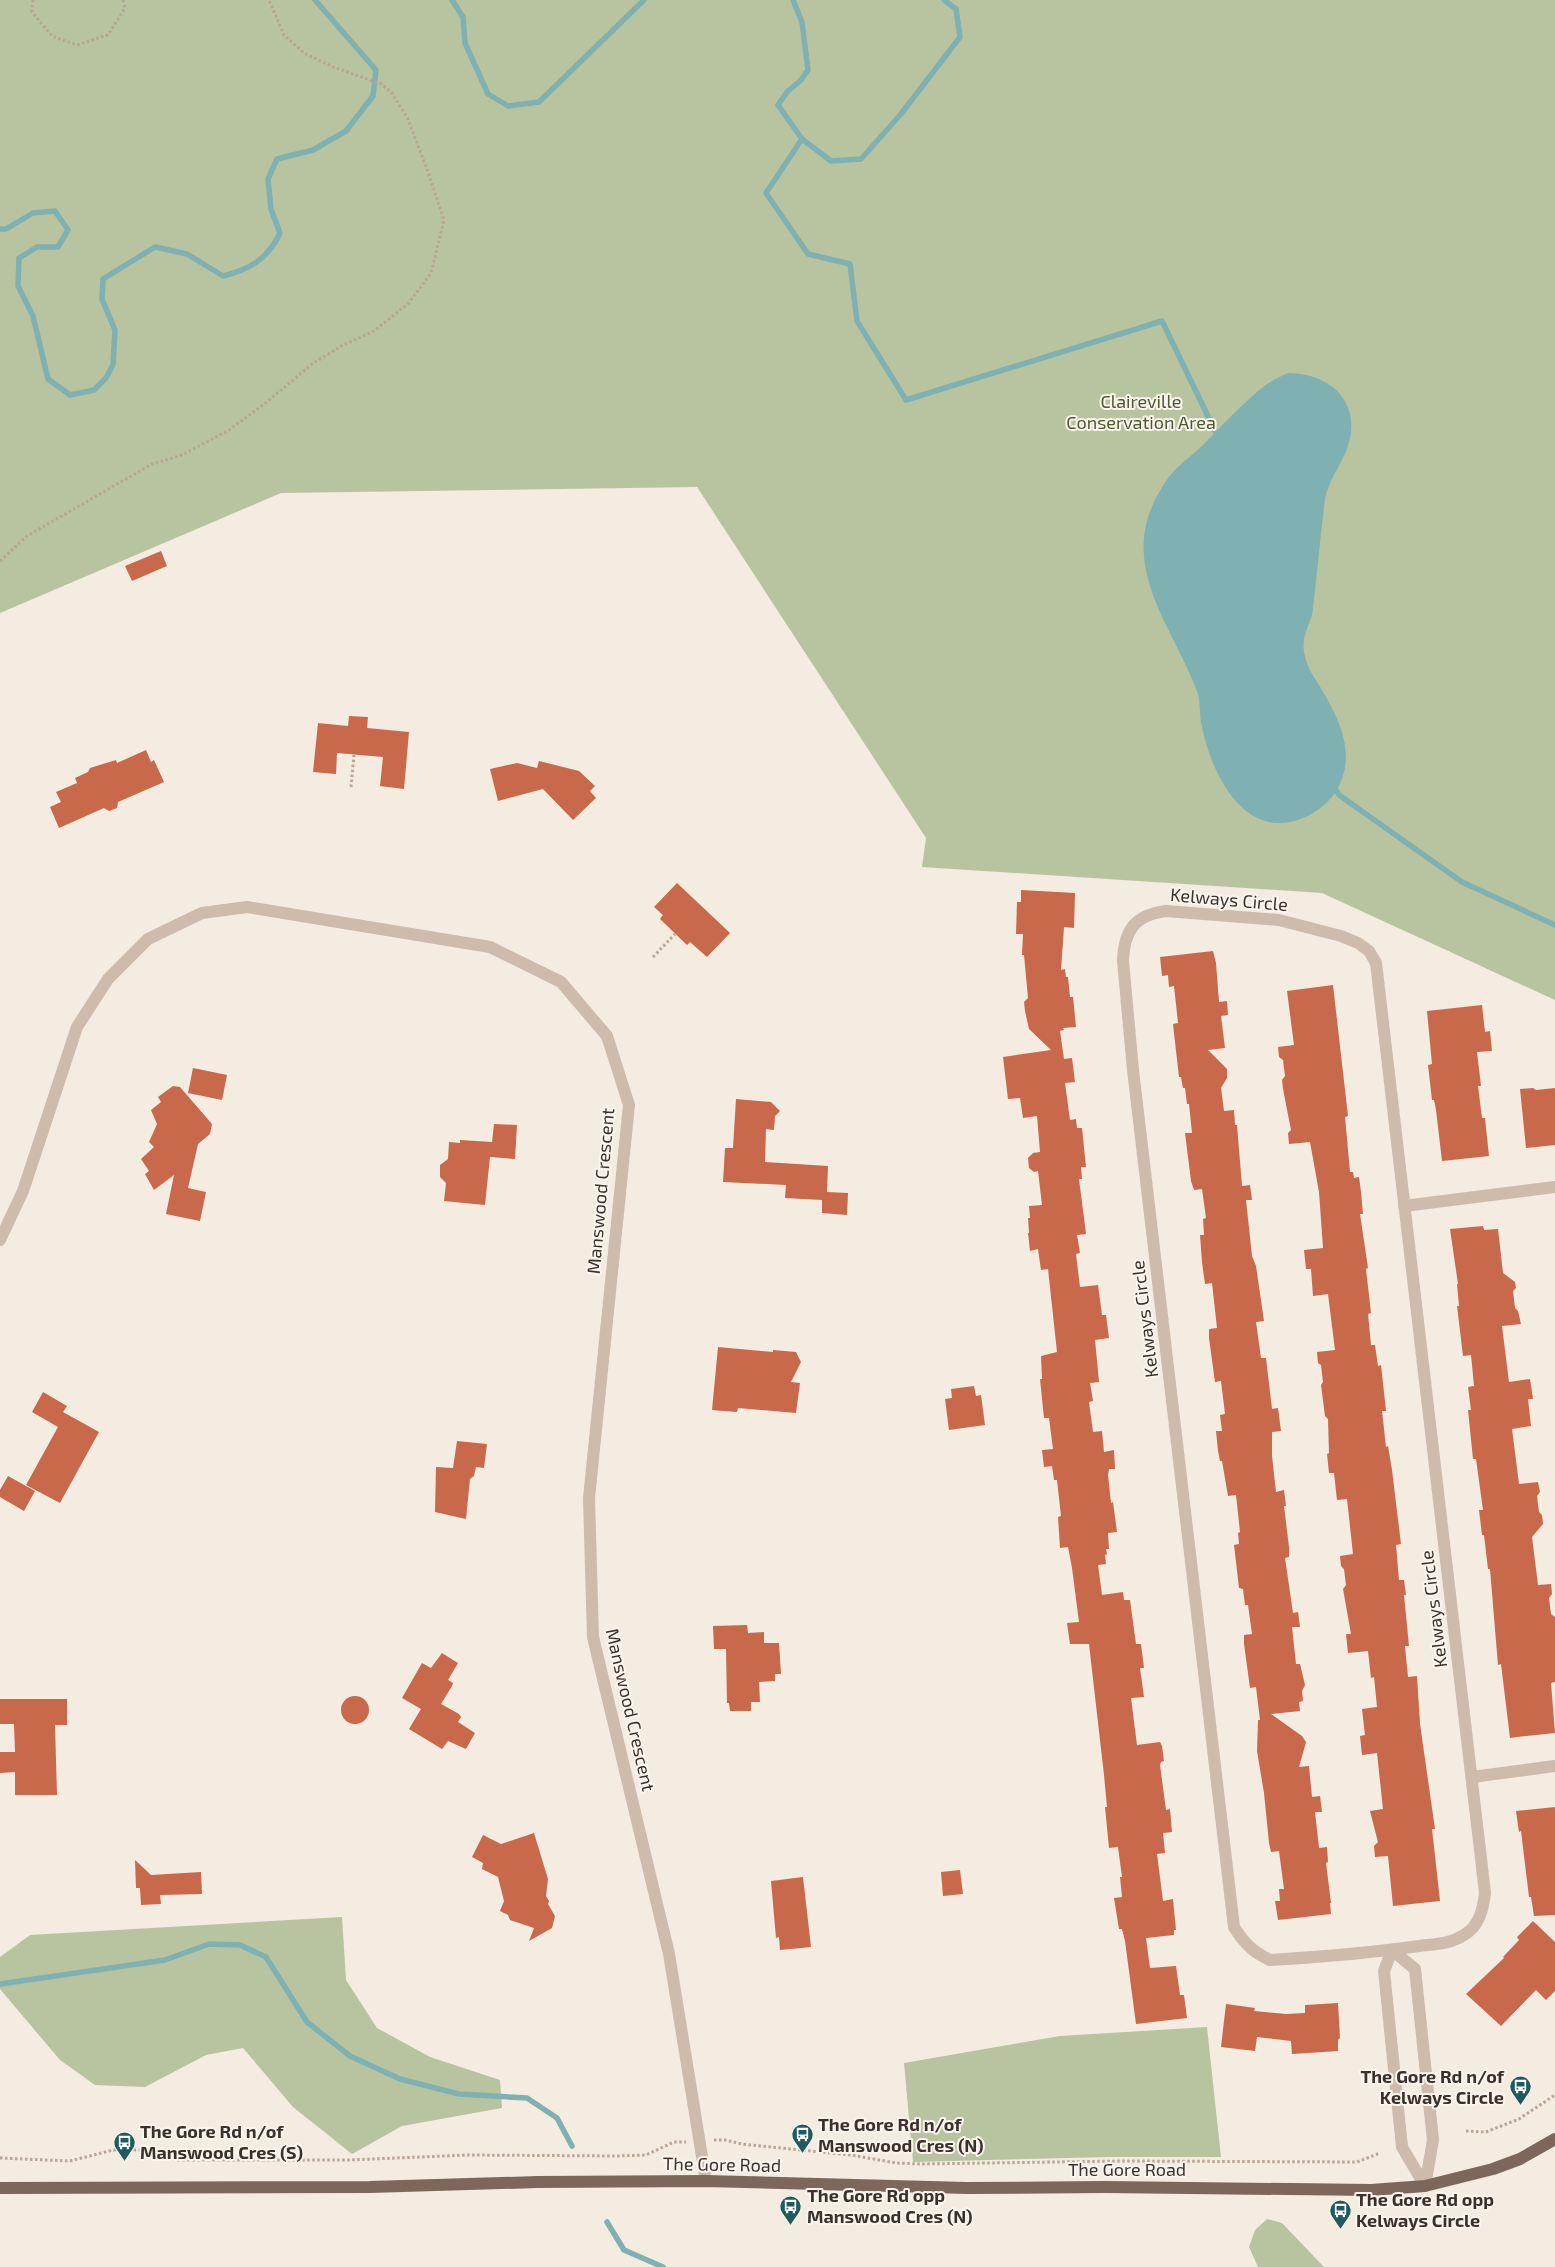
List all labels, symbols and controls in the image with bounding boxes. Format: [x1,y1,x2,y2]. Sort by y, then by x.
park label: Claireville Conservation Area [1066,390,1216,433]
street label: Kelways Circle [1169,883,1289,915]
street label: Manswood Crescent [582,1107,618,1275]
street label: Kelways Circle [1126,1259,1162,1379]
street label: Kelways Circle [1415,1549,1451,1669]
street label: Manswood Crescent [602,1626,660,1794]
place label: The Gore Rd n/of Kelways Circle [1360,2065,1505,2108]
bus stop icon: The Gore Rd n/of Kelways Circle [1508,2075,1532,2106]
place label: The Gore Rd n/of Manswood Cres (N) [818,2113,984,2156]
place label: The Gore Rd n/of Manswood Cres (S) [140,2120,303,2163]
bus stop icon: The Gore Rd n/of Manswood Cres (N) [790,2123,814,2154]
bus stop icon: The Gore Rd n/of Manswood Cres (S) [112,2130,136,2161]
street label: The Gore Road [663,2152,781,2176]
street label: The Gore Road [1068,2158,1186,2180]
place label: The Gore Rd opp Manswood Cres (N) [807,2184,973,2227]
place label: The Gore Rd opp Kelways Circle [1356,2188,1494,2231]
bus stop icon: The Gore Rd opp Manswood Cres (N) [779,2194,803,2225]
bus stop icon: The Gore Rd opp Kelways Circle [1328,2198,1352,2229]

